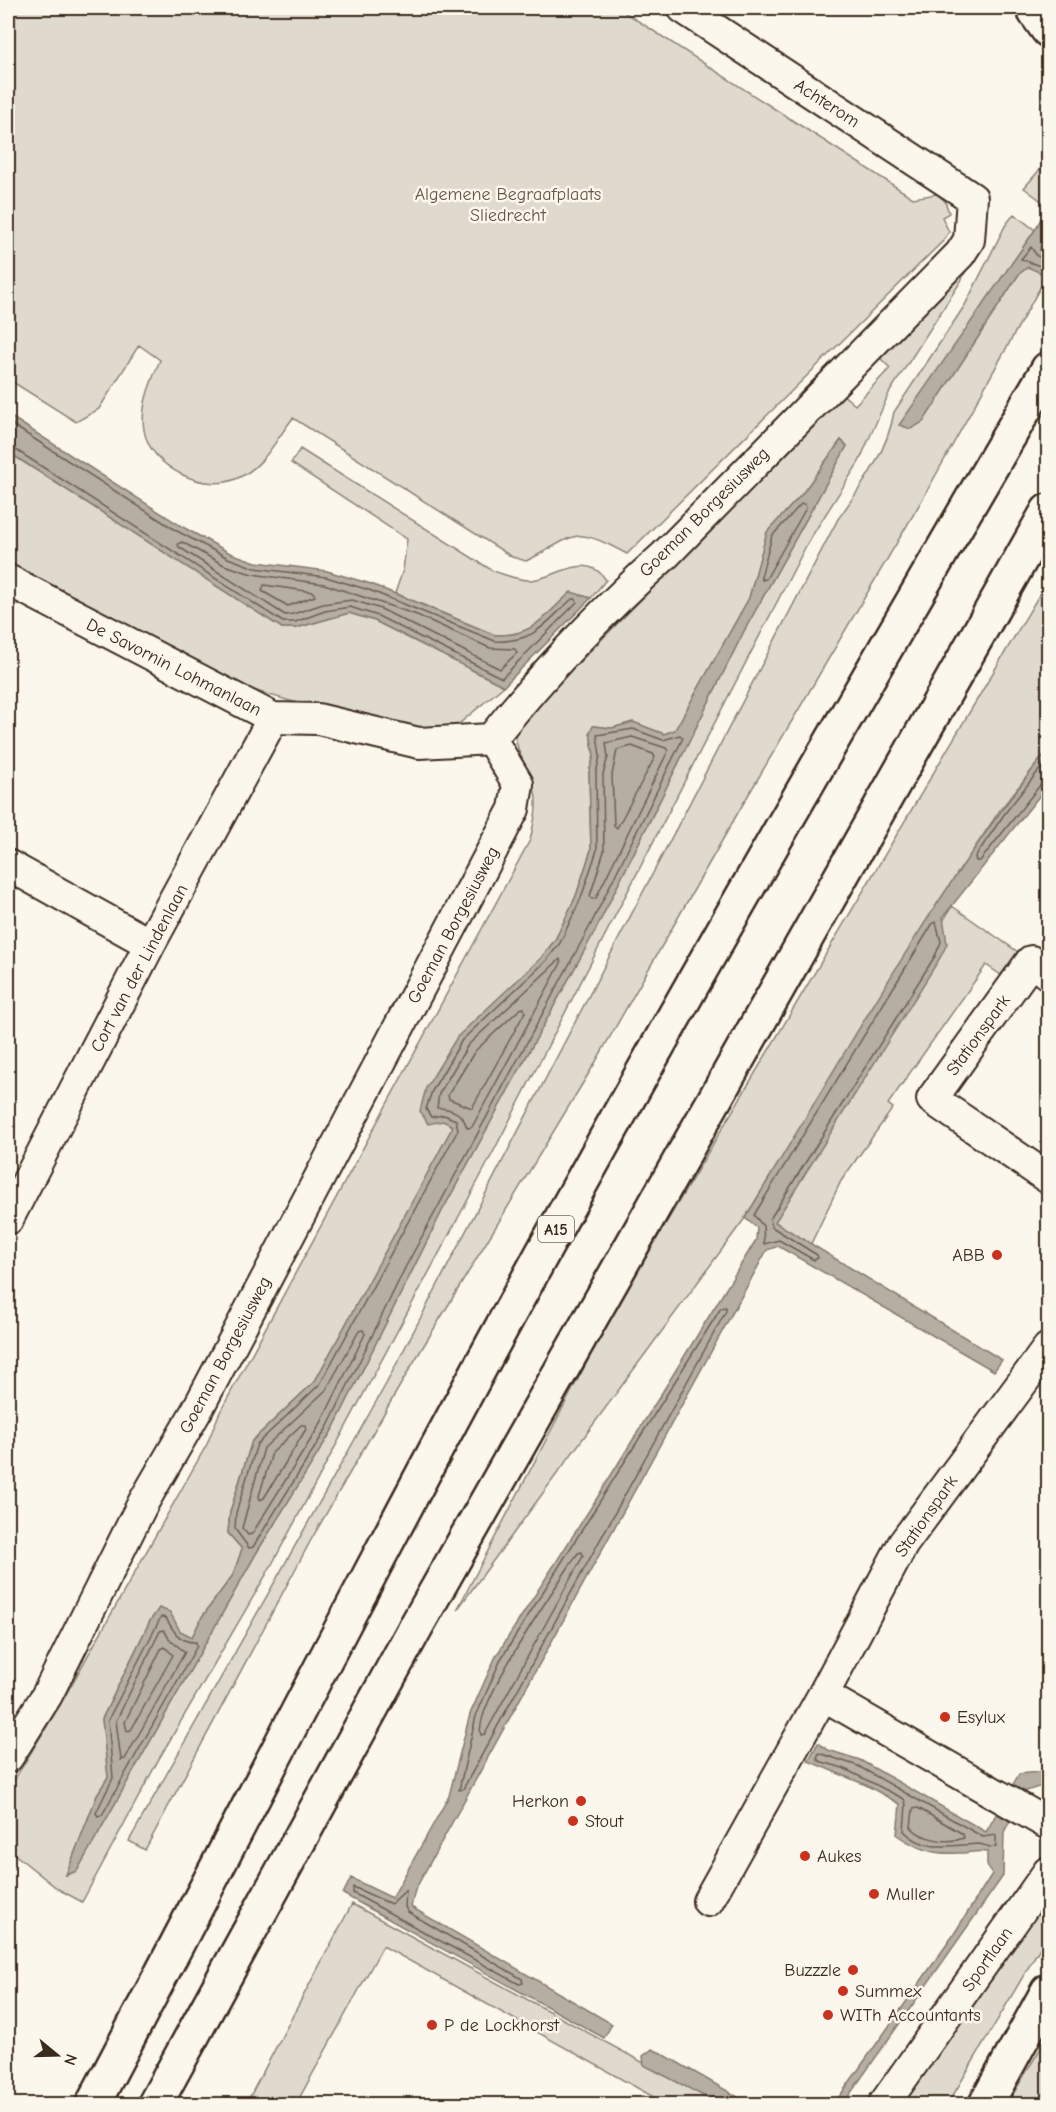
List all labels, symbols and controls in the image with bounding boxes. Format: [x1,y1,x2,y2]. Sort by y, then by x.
street label: Achterom [790,75,863,132]
park label: Algemene Begraafplaats Sliedrecht [415,184,601,226]
street label: Goeman Borgesiusweg [635,443,774,582]
street label: De Savornin Lohmanlaan [83,614,265,721]
street label: Goeman Borgesiusweg [403,843,504,1007]
street label: Cort van der Lindenlaan [86,881,193,1056]
street label: Stationspark [942,991,1015,1080]
road number: A15 [538,1216,574,1242]
place label: ABB [952,1245,985,1266]
marker: ABB [990,1248,1004,1262]
street label: Goeman Borgesiusweg [175,1273,276,1437]
street label: Stationspark [891,1471,962,1561]
place label: Esylux [957,1707,1006,1728]
marker: Esylux [938,1710,952,1724]
place label: Herkon [512,1791,569,1812]
marker: Herkon [574,1794,588,1808]
place label: Stout [585,1811,624,1832]
marker: Stout [566,1814,580,1828]
place label: Aukes [817,1846,862,1867]
marker: Aukes [798,1849,812,1863]
place label: Muller [886,1884,935,1905]
marker: Muller [867,1887,881,1901]
street label: Sportlaan [958,1923,1017,1996]
place label: Buzzzle [784,1960,841,1981]
marker: Buzzzle [846,1963,860,1977]
place label: Summex [855,1981,922,2002]
marker: Summex [836,1984,850,1998]
place label: WITh Accountants [840,2005,981,2026]
marker: WITh Accountants [821,2008,835,2022]
place label: P de Lockhorst [444,2015,560,2036]
marker: P de Lockhorst [425,2018,439,2032]
north arrow [27,2025,87,2085]
text: N [60,2052,80,2067]

